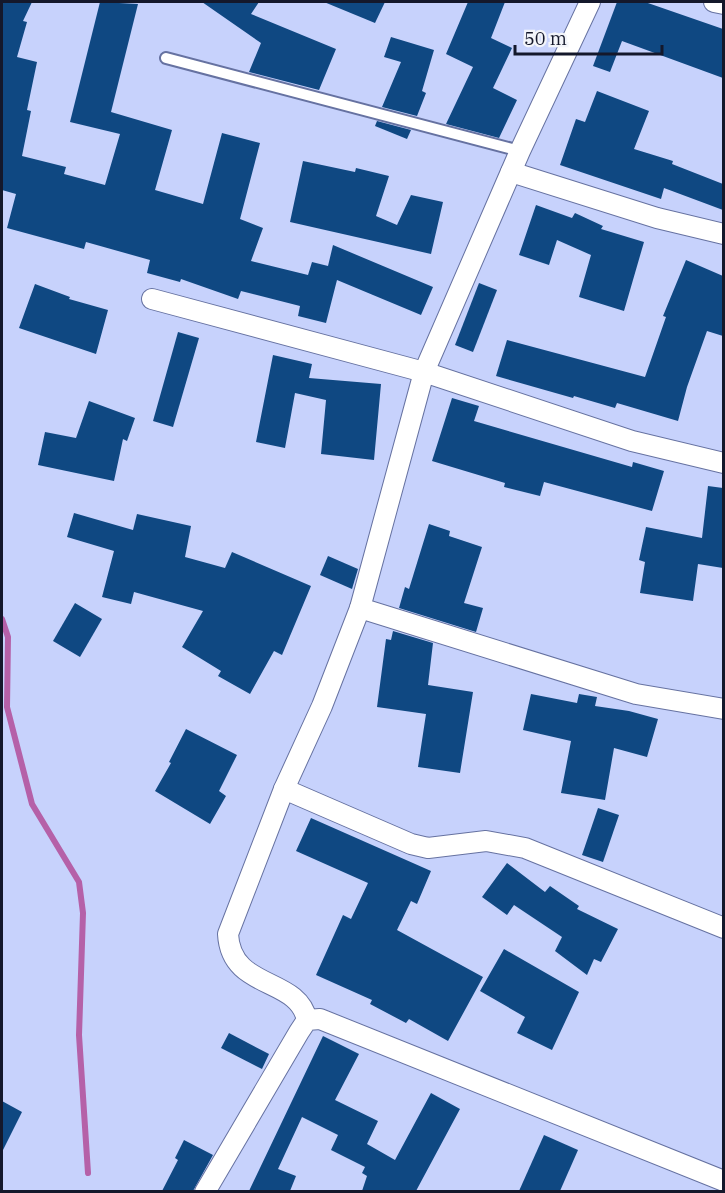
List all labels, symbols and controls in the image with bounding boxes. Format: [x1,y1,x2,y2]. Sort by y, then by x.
scale bar [515,18,662,56]
text: 50 m [524,27,567,50]

